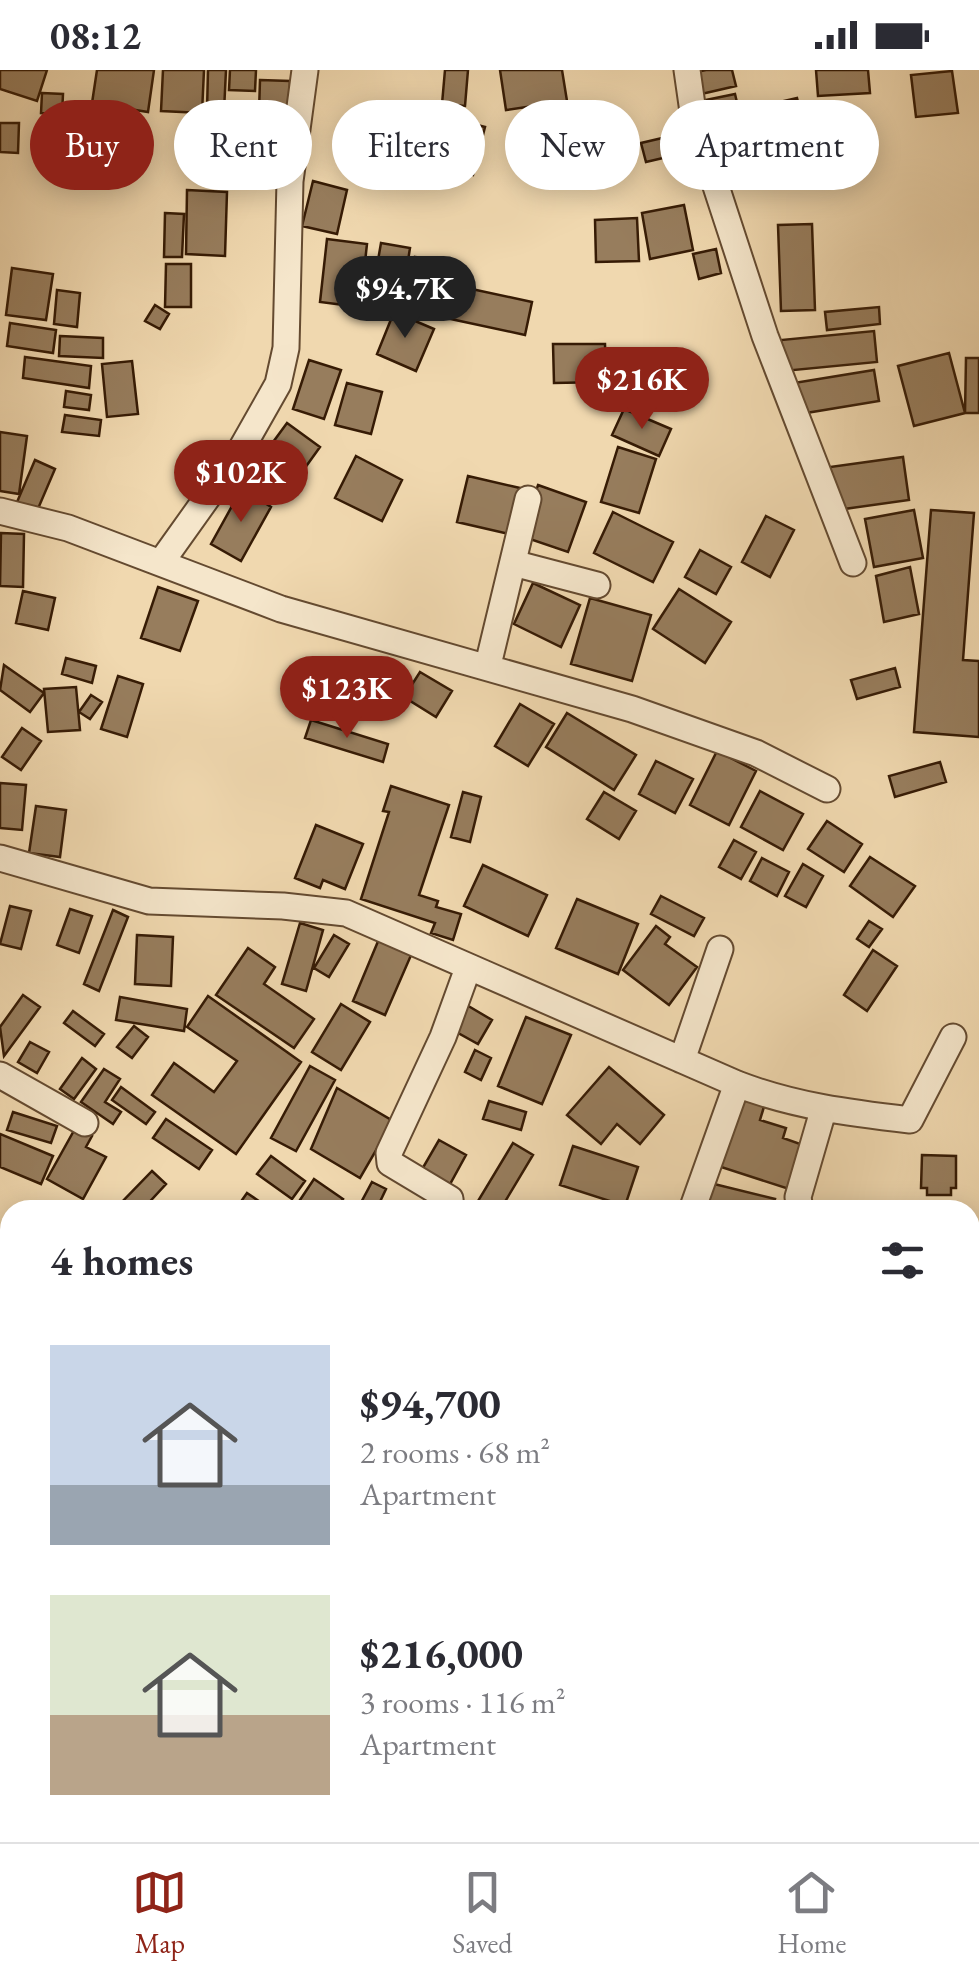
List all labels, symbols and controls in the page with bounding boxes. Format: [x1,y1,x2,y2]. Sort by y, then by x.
text: 08:12 [50,11,141,60]
chip: Buy [30,100,154,190]
chip: Rent [174,100,312,190]
chip: Filters [332,100,485,190]
chip: New [505,100,640,190]
chip: Apartment [660,100,879,190]
pin: $94.7K [324,256,486,341]
text: $94.7K [356,267,454,309]
pin: $216K [572,347,712,432]
text: $216K [597,358,687,400]
pin: $102K [171,440,311,525]
text: $102K [196,451,286,493]
pin: $123K [277,656,417,741]
text: $123K [302,667,392,709]
text: 4 homes [50,1233,193,1288]
icon: filters [875,1233,930,1288]
text: $94,700 [360,1376,501,1431]
icon: home [130,1385,250,1505]
text: 2 rooms · 68 m² [360,1431,550,1473]
text: Apartment [360,1473,496,1515]
text: $216,000 [360,1626,523,1681]
icon: home [130,1635,250,1755]
text: 3 rooms · 116 m² [360,1681,566,1723]
text: Apartment [360,1723,496,1765]
tab: Map [132,1865,187,1961]
tab: Saved [452,1865,512,1961]
tab: Home [777,1865,847,1961]

